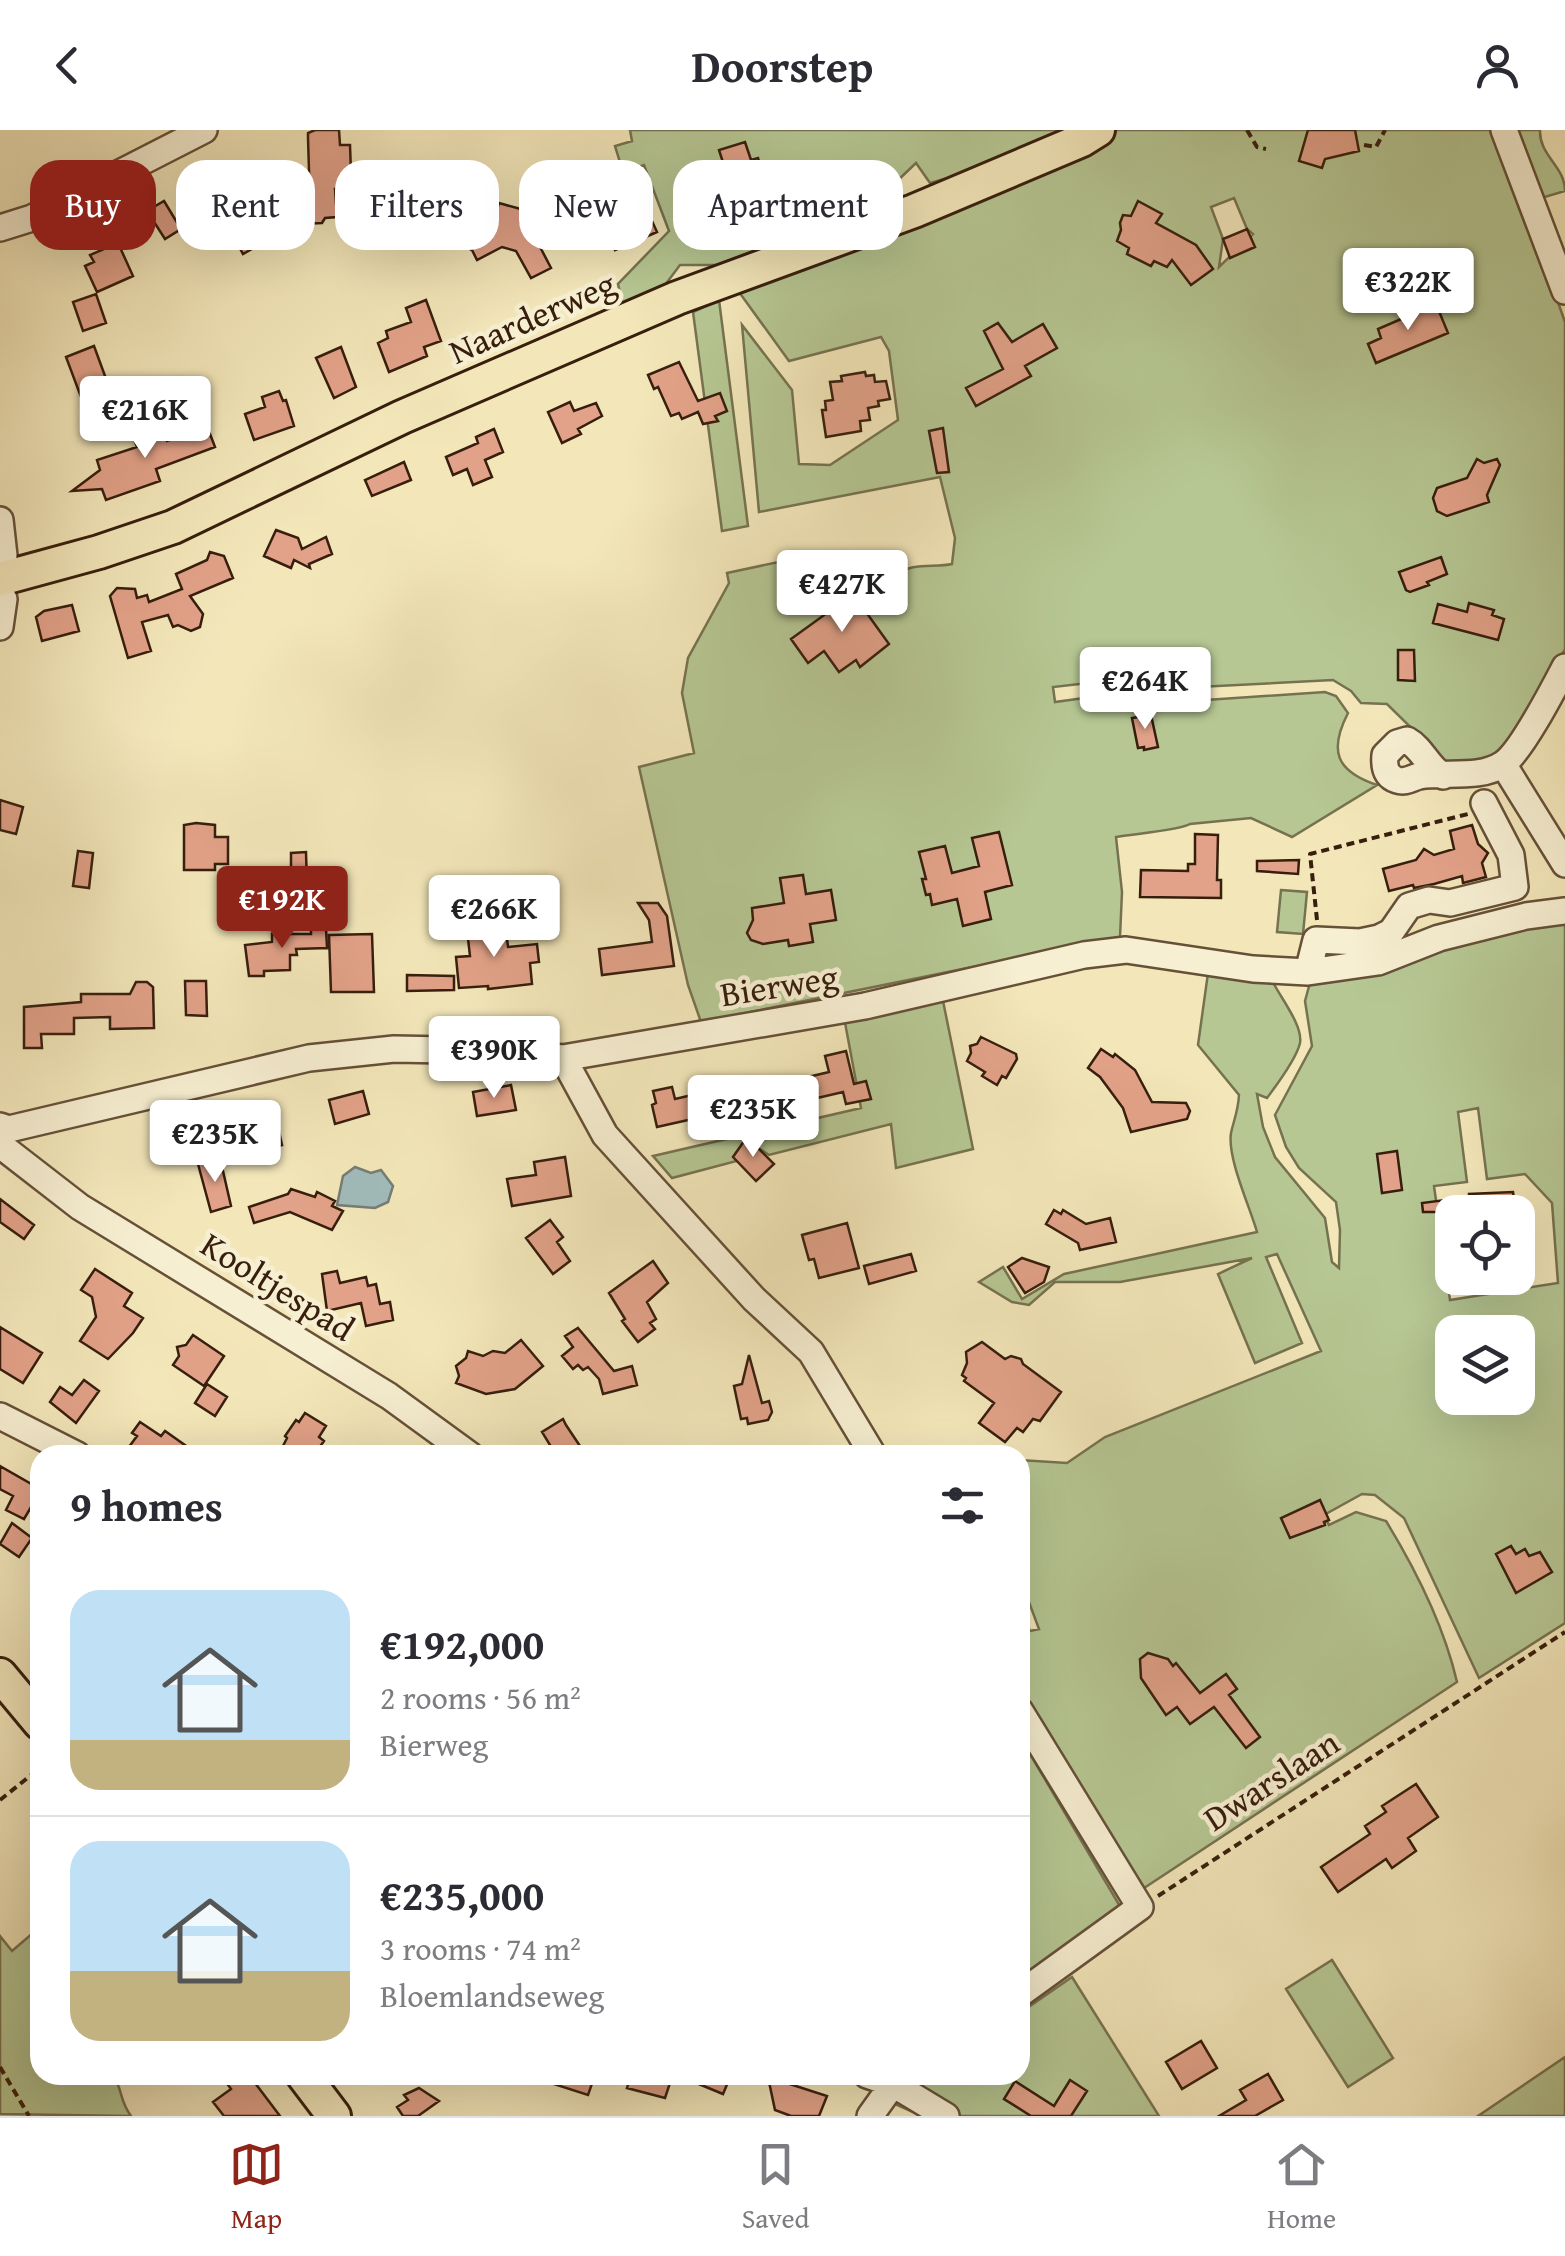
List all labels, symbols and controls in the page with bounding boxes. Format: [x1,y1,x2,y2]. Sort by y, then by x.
text: Doorstep [692,33,873,98]
icon: back [40,38,95,93]
icon: person [1470,38,1525,93]
chip: Buy [30,160,156,250]
chip: Rent [176,160,315,250]
chip: Filters [335,160,499,250]
chip: New [519,160,653,250]
chip: Apartment [673,160,903,250]
pin: €322K [1338,248,1478,333]
street label: Naarderweg [441,257,624,376]
text: €322K [1365,257,1451,304]
pin: €216K [75,376,215,461]
text: €216K [102,385,188,432]
pin: €427K [772,550,912,635]
text: €427K [799,559,885,606]
pin: €264K [1075,647,1215,732]
text: €264K [1102,656,1188,703]
pin: €192K [212,866,352,951]
text: €192K [239,875,325,922]
pin: €266K [424,875,564,960]
text: €266K [451,884,537,931]
street label: Bierweg [716,950,842,1019]
pin: €390K [424,1016,564,1101]
text: €390K [451,1025,537,1072]
pin: €235K [683,1075,823,1160]
text: €235K [710,1084,796,1131]
pin: €235K [145,1100,285,1185]
text: €235K [172,1109,258,1156]
map controls [1435,1195,1535,1415]
button: locate [1435,1195,1535,1295]
street label: Kooltjespad [191,1219,365,1353]
button: layers [1435,1315,1535,1415]
text: 9 homes [70,1475,223,1536]
icon: filters [935,1478,990,1533]
text: €192,000 [380,1613,544,1674]
icon: home [150,1630,270,1750]
text: 2 rooms · 56 m² [380,1674,581,1721]
street label: Dwarslaan [1193,1717,1349,1843]
text: Bierweg [380,1721,488,1768]
text: €235,000 [380,1864,544,1925]
icon: home [150,1881,270,2001]
text: 3 rooms · 74 m² [380,1925,581,1972]
text: Bloemlandseweg [380,1972,605,2019]
tab: Map [229,2137,284,2238]
tab: Saved [742,2137,809,2238]
tab: Home [1267,2137,1336,2238]

